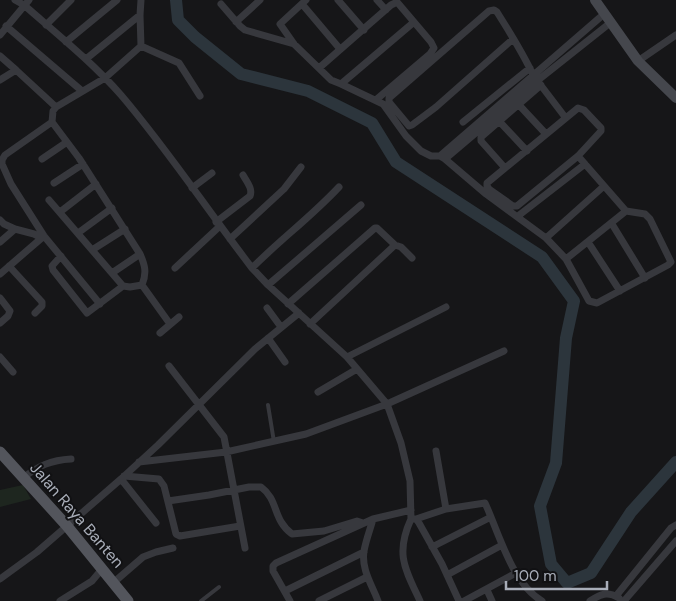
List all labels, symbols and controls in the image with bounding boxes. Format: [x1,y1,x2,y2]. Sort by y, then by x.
street label: Jalan Raya Banten [25,458,129,572]
scale bar [506,558,607,590]
text: 100 m [514,566,557,586]

